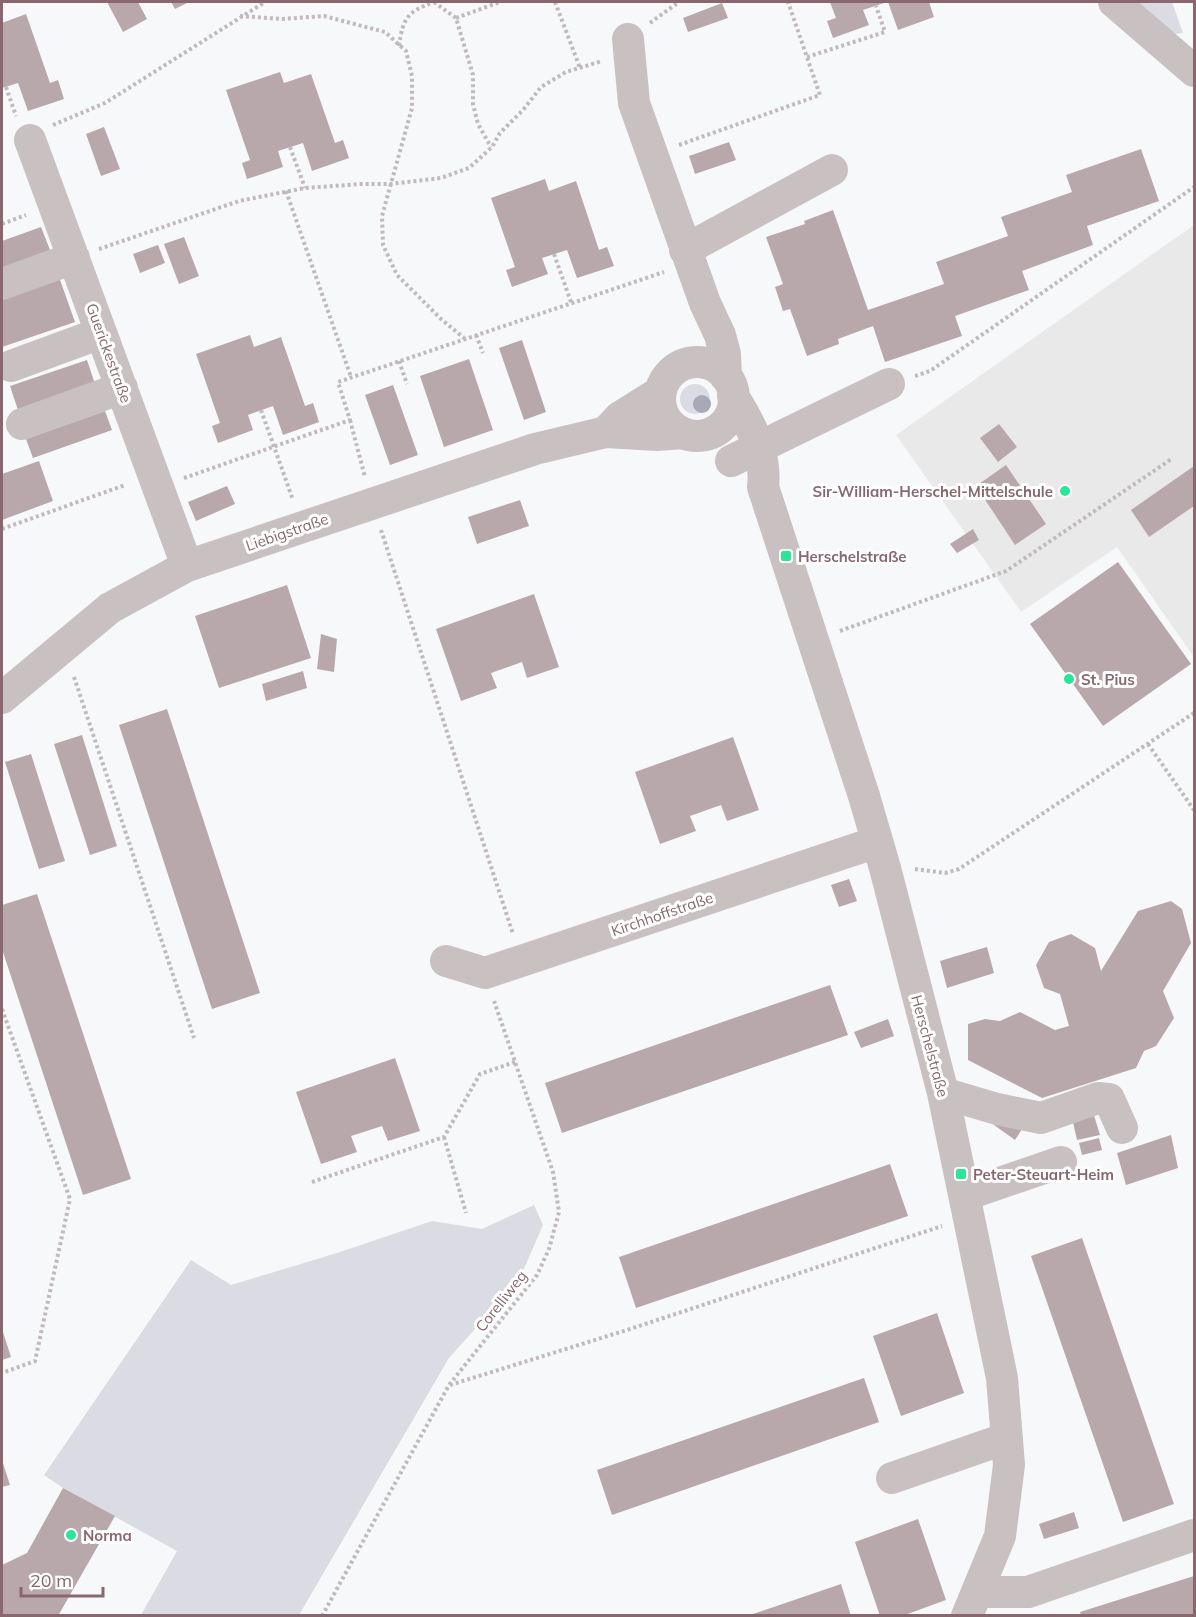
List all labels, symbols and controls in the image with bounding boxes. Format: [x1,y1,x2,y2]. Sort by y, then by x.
street label: Guerickestraße [82,301,136,405]
place label: Sir-William-Herschel-Mittelschule [813,482,1053,501]
marker: Sir-William-Herschel-Mittelschule [1058,484,1072,498]
street label: Liebigstraße [243,509,331,555]
place label: Herschelstraße [798,547,906,566]
marker: Herschelstraße [779,549,793,563]
place label: St. Pius [1081,670,1135,689]
marker: St. Pius [1062,672,1076,686]
street label: Kirchhoffstraße [609,888,715,940]
street label: Herschelstraße [907,993,953,1099]
place label: Peter-Steuart-Heim [973,1165,1114,1184]
marker: Peter-Steuart-Heim [954,1167,968,1181]
street label: Corelliweg [471,1267,531,1335]
place label: Norma [83,1526,132,1545]
marker: Norma [64,1528,78,1542]
scale bar [21,1560,104,1598]
text: 20 m [30,1569,72,1592]

